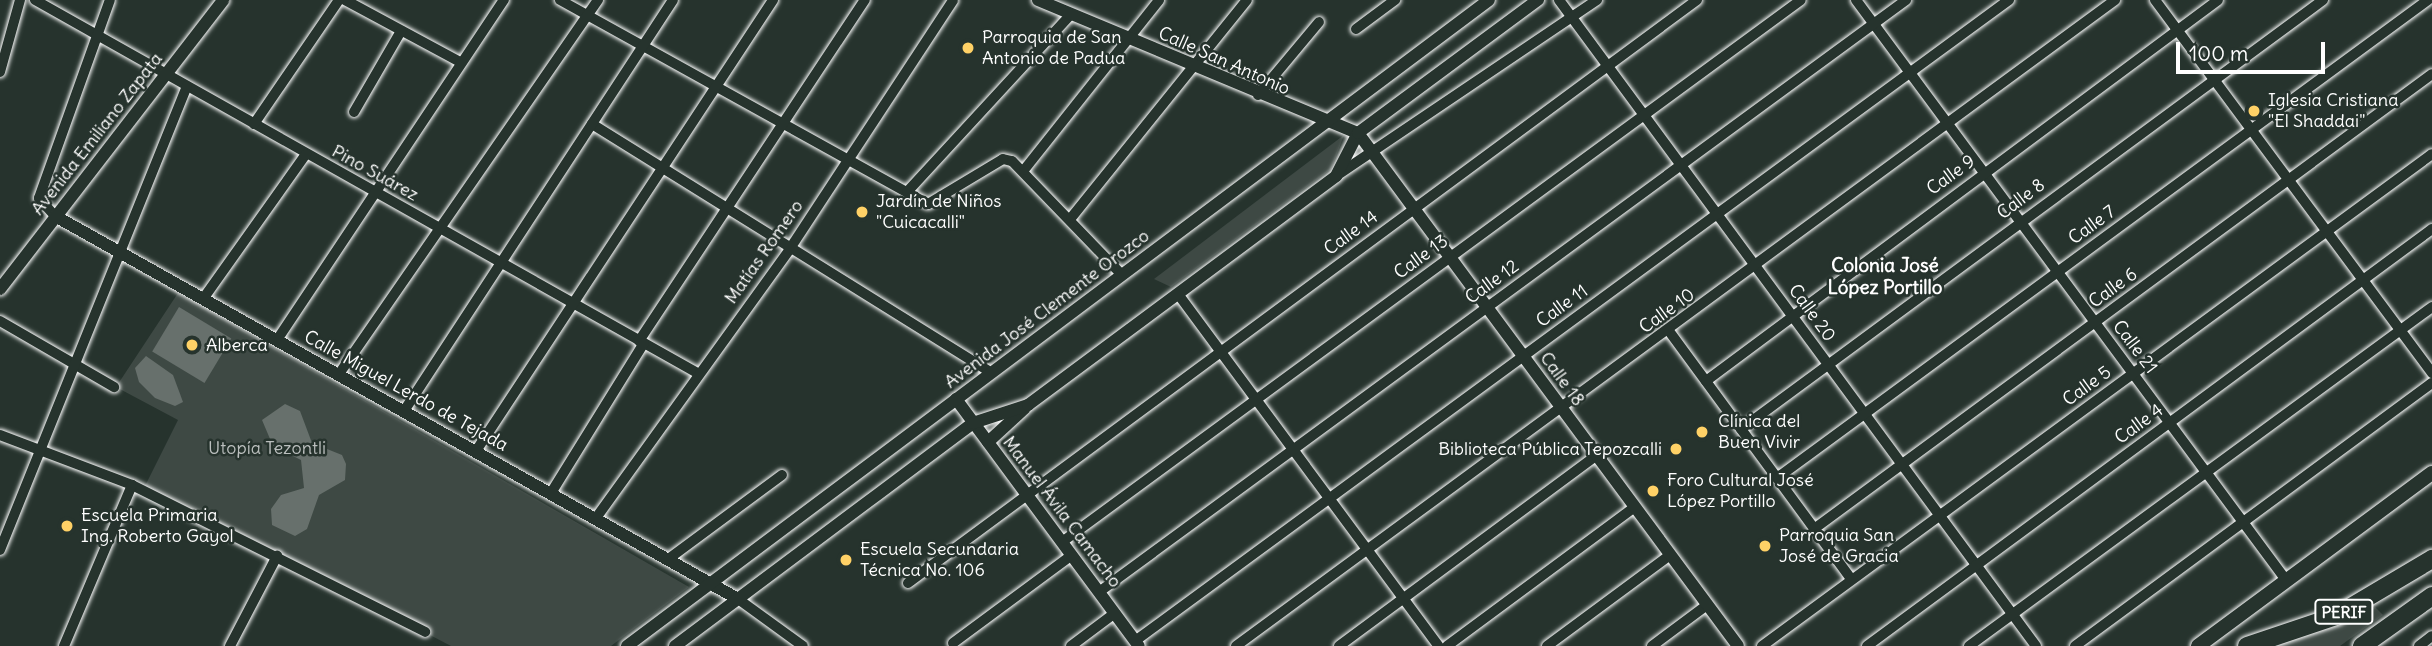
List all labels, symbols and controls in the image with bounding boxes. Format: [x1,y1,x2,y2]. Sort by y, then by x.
street label: Calle San Antonio [1155,22,1293,100]
place label: Parroquia de San Antonio de Padua [982,27,1125,70]
scale bar [2180,28,2329,72]
marker: Parroquia de San Antonio de Padua [960,40,976,56]
text: 100 m [2189,40,2248,67]
street label: Avenida Emiliano Zapata [27,49,167,219]
place label: Iglesia Cristiana "El Shaddai" [2268,90,2398,132]
marker: Iglesia Cristiana "El Shaddai" [2246,103,2262,119]
street label: Pino Suárez [328,140,422,206]
street label: Calle 9 [1923,150,1979,200]
street label: Calle 8 [1993,174,2049,224]
place label: Jardín de Niños "Cuicacalli" [876,191,1001,234]
street label: Matías Romero [720,196,808,308]
street label: Calle 7 [2064,201,2120,249]
marker: Jardín de Niños "Cuicacalli" [854,204,870,220]
street label: Calle 14 [1320,206,1382,260]
street label: Avenida José Clemente Orozco [940,225,1154,393]
street label: Calle 13 [1390,230,1452,284]
street label: Calle 12 [1461,255,1523,309]
district label: Colonia José López Portillo [1828,255,1942,299]
street label: Calle 6 [2085,263,2141,313]
street label: Calle 11 [1532,280,1592,332]
street label: Calle 20 [1784,280,1840,346]
street label: Calle 10 [1635,284,1699,338]
street label: Calle 21 [2108,316,2162,378]
street label: Calle Miguel Lerdo de Tejada [300,326,512,456]
place label: Alberca [206,334,268,356]
marker: Alberca [184,337,200,353]
street label: Calle 18 [1535,348,1589,410]
street label: Calle 5 [2059,361,2115,411]
street label: Calle 4 [2111,399,2167,449]
place label: Clínica del Buen Vivir [1718,411,1800,453]
marker: Clínica del Buen Vivir [1692,422,1712,442]
street label: Manuel Ávila Camacho [998,432,1126,592]
park label: Utopía Tezontli [208,437,326,459]
place label: Biblioteca Pública Tepozcalli [1438,438,1662,460]
marker: Biblioteca Pública Tepozcalli [1668,441,1684,457]
place label: Foro Cultural José López Portillo [1667,470,1814,512]
marker: Foro Cultural José López Portillo [1645,483,1661,499]
place label: Escuela Primaria Ing. Roberto Gayol [81,505,234,548]
marker: Escuela Primaria Ing. Roberto Gayol [59,518,75,534]
place label: Parroquia San José de Gracia [1779,525,1899,568]
marker: Parroquia San José de Gracia [1757,538,1773,554]
place label: Escuela Secundaria Técnica No. 106 [860,539,1019,582]
marker: Escuela Secundaria Técnica No. 106 [838,552,854,568]
road number: PERIF [2314,600,2374,624]

